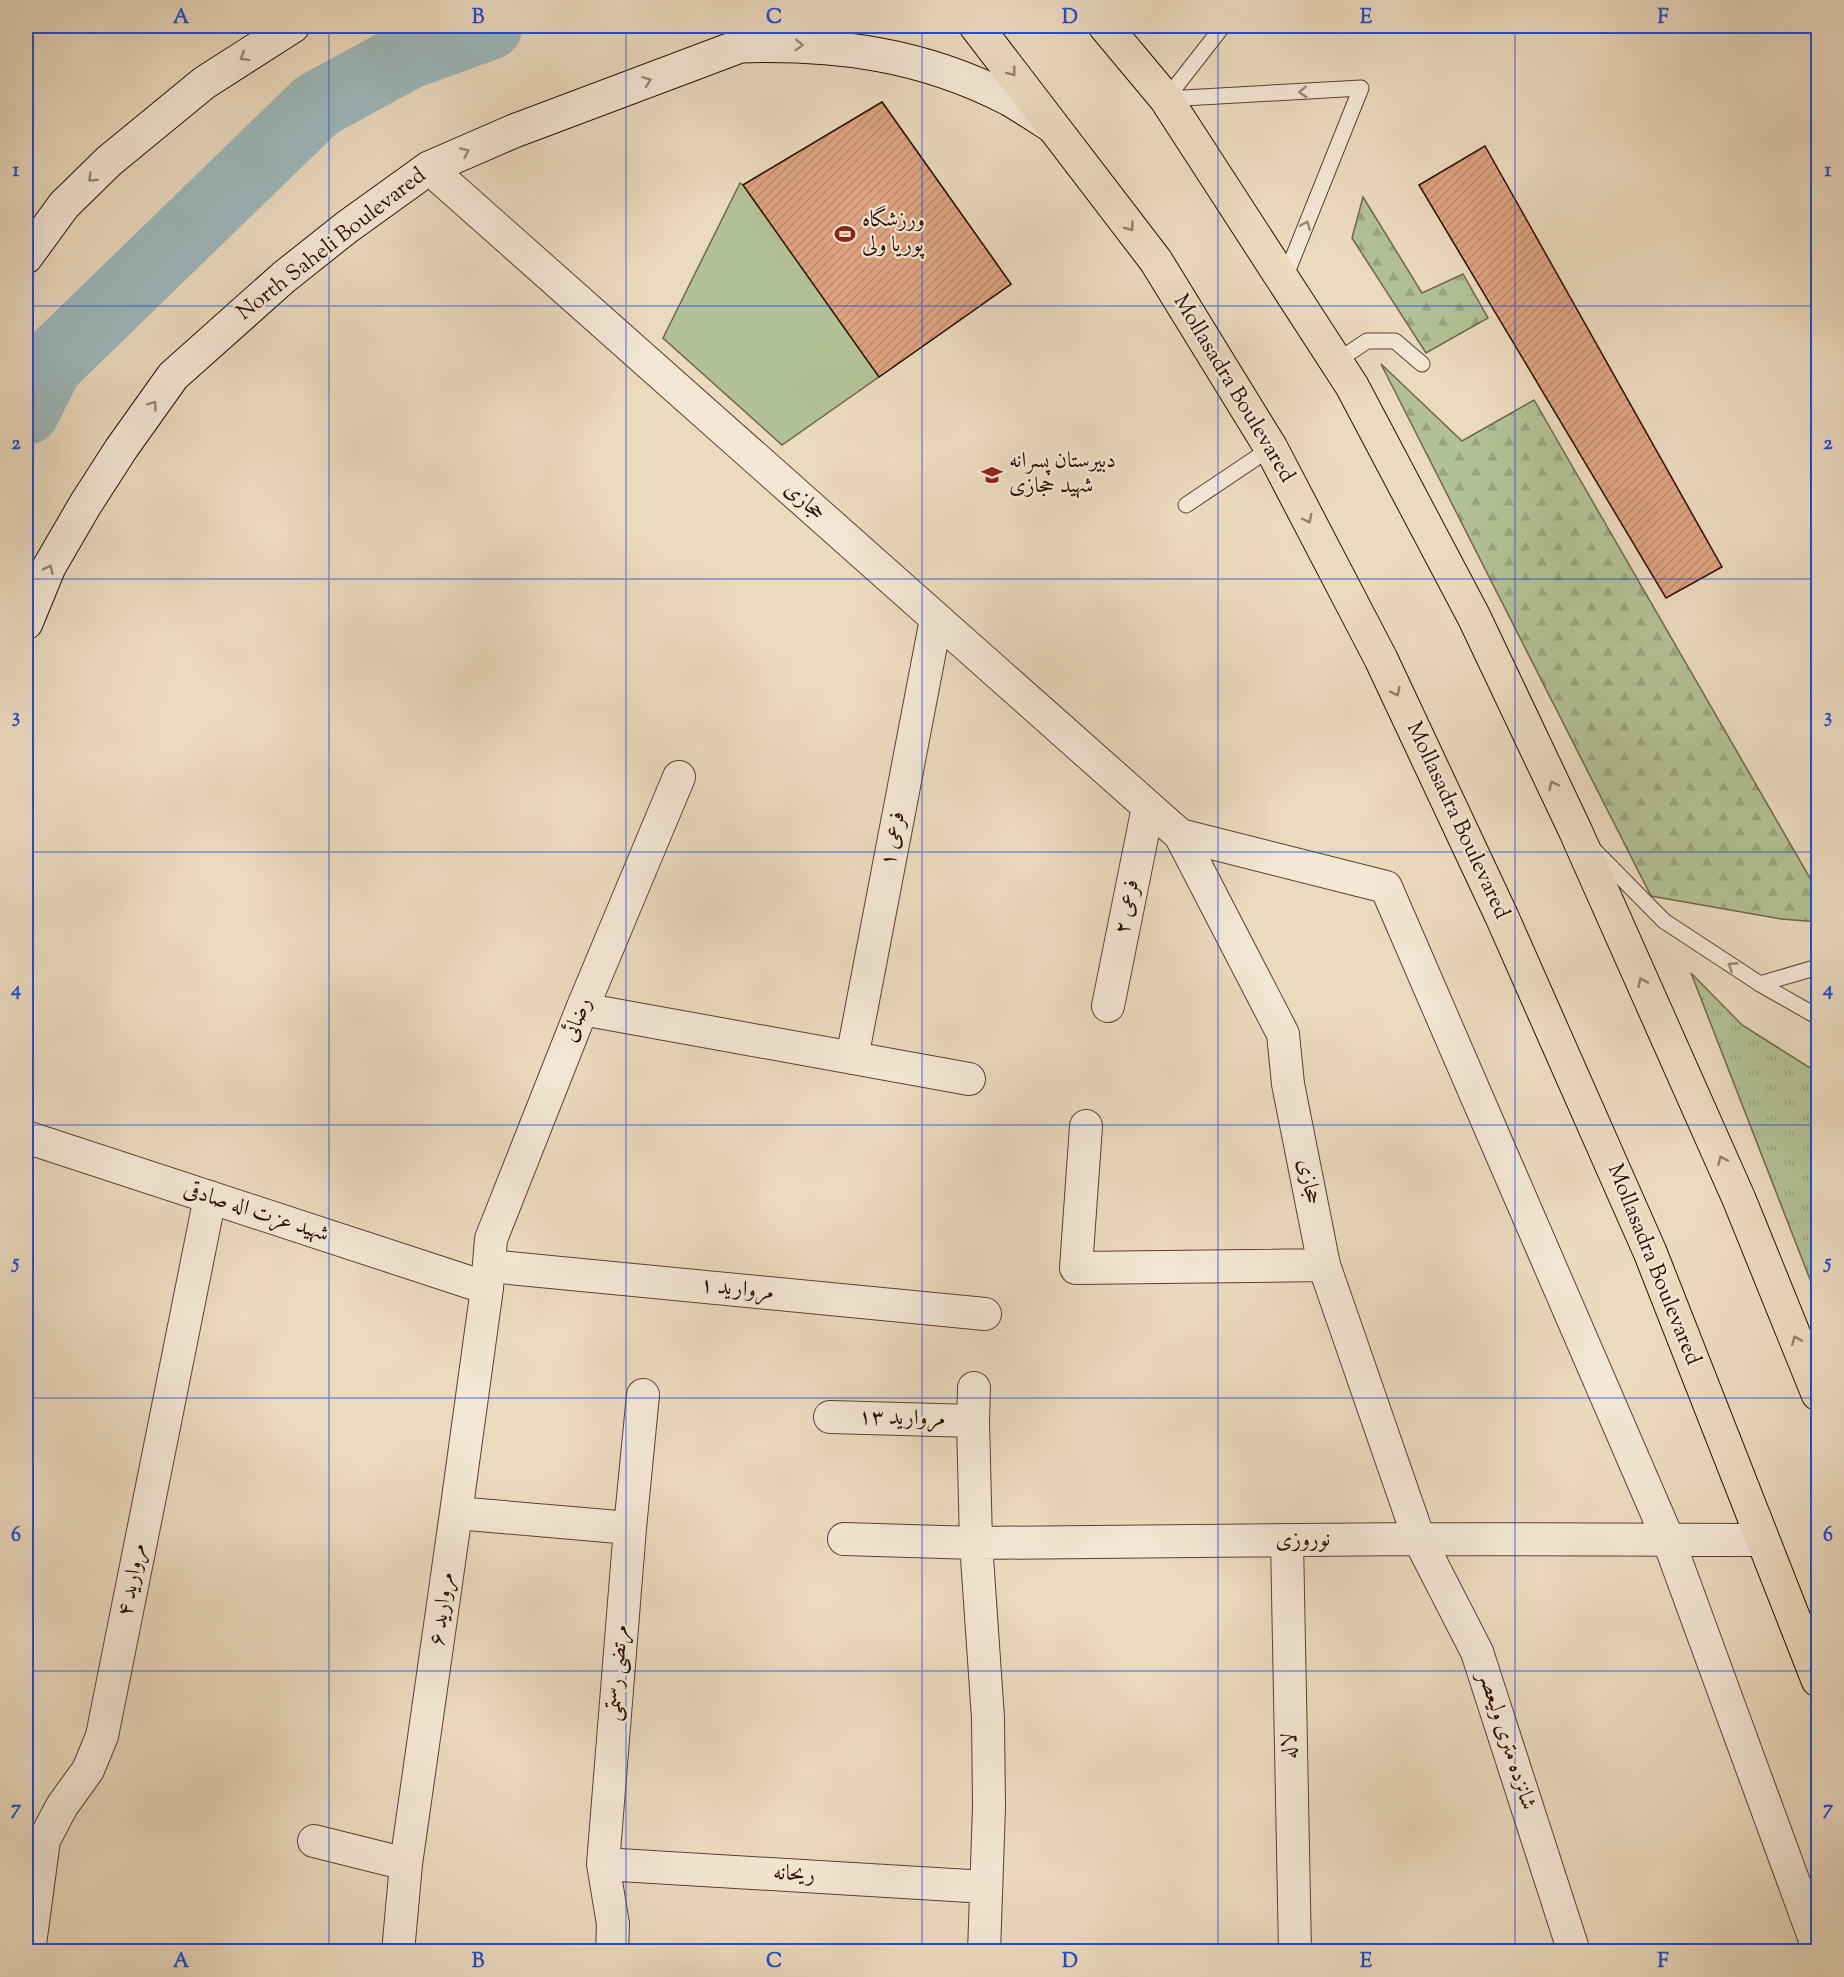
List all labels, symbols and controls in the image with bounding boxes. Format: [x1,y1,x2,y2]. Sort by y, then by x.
text: A [173,4,190,33]
text: B [472,4,485,33]
text: C [766,4,782,33]
text: D [1062,4,1078,33]
text: E [1360,4,1373,33]
text: F [1657,4,1669,33]
one-way arrow [794,39,803,52]
one-way arrow [240,50,251,61]
one-way arrow [1004,65,1015,76]
one-way arrow [641,75,652,88]
one-way arrow [1298,85,1307,98]
one-way arrow [459,147,470,159]
text: 1 [13,157,20,186]
text: 1 [1825,157,1832,186]
street label: North Saheli Boulevared [231,161,433,329]
one-way arrow [88,171,99,182]
place label: ورزشگاه پوریا ولی [862,205,926,262]
one-way arrow [1123,220,1134,231]
one-way arrow [1299,221,1311,232]
sports icon: ورزشگاه پوریا ولی [833,222,857,246]
street label: Mollasadra Boulevared [1164,289,1302,489]
one-way arrow [146,400,157,411]
text: 2 [11,430,21,459]
text: 2 [1823,430,1833,459]
place label: دبیرستان پسرانه شهید حجازی [1009,446,1116,503]
school or university icon: دبیرستان پسرانه شهید حجازی [980,463,1004,487]
street label: حجازی [776,475,832,529]
one-way arrow [1300,512,1312,523]
one-way arrow [41,565,53,576]
one-way arrow [1389,686,1401,697]
text: 3 [12,703,20,732]
text: 3 [1824,703,1832,732]
street label: Mollasadra Boulevared [1397,717,1517,925]
one-way arrow [1549,780,1561,791]
street label: فرعی ۱ [873,809,915,869]
street label: فرعی ۲ [1107,877,1149,937]
one-way arrow [1728,962,1739,973]
text: 4 [10,976,21,1005]
text: 4 [1822,976,1833,1005]
one-way arrow [1638,977,1650,988]
street label: رضائی [555,993,601,1047]
one-way arrow [1717,1155,1729,1166]
street label: حجازی [1288,1156,1328,1208]
street label: Mollasadra Boulevared [1598,1159,1708,1371]
street label: شهید عزت اله صادقی [179,1174,333,1252]
text: 5 [11,1249,20,1278]
text: 5 [1823,1249,1832,1278]
street label: مروارید ۱ [698,1270,776,1310]
one-way arrow [1791,1335,1804,1346]
street label: مروارید ۱۳ [858,1402,946,1436]
text: 6 [11,1522,21,1551]
text: 6 [1823,1522,1833,1551]
street label: نوروزی [1275,1525,1331,1557]
street label: مروارید ۴ [110,1541,156,1619]
street label: مروارید ۶ [422,1570,464,1648]
street label: مرتضی رستمی [598,1623,638,1723]
street label: شانزده متری ولیعصر [1468,1666,1543,1814]
street label: لاله [1275,1733,1307,1759]
text: 7 [11,1795,22,1824]
text: 7 [1823,1795,1834,1824]
street label: ریحانه [772,1858,816,1892]
text: A [173,1948,190,1977]
text: B [472,1948,485,1977]
text: C [766,1948,782,1977]
text: D [1062,1948,1078,1977]
text: E [1360,1948,1373,1977]
text: F [1657,1948,1669,1977]

